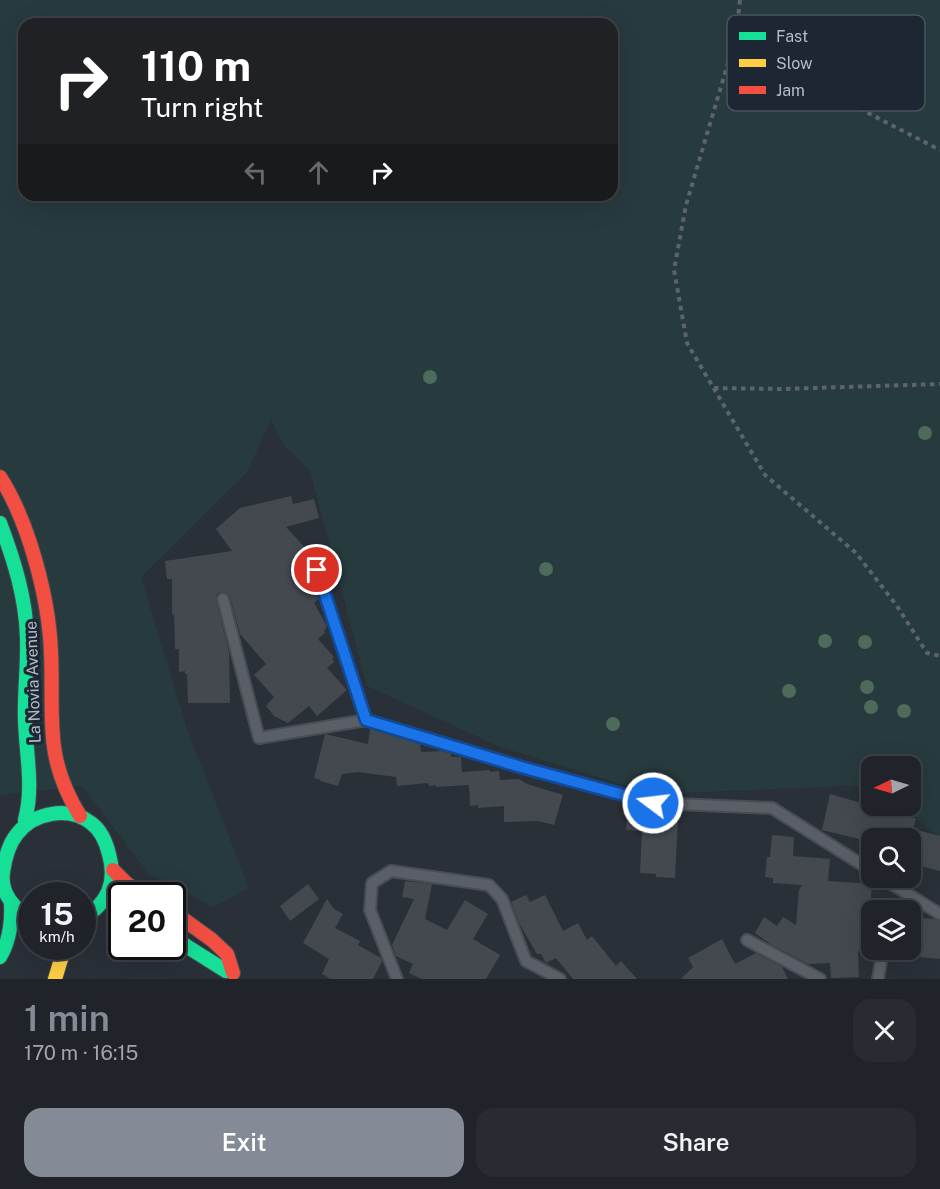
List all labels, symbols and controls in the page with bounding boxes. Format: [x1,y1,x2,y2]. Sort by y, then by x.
legend [727,15,925,111]
text: Fast [776,27,808,46]
text: 110 m [141,41,251,90]
icon: right [42,42,120,120]
text: Slow [776,54,813,73]
text: Jam [776,81,805,100]
text: Turn right [141,91,264,123]
icon: left [239,156,272,189]
icon: ahead [302,156,335,189]
icon: right [365,156,398,189]
pin [291,544,342,595]
icon: arrive [300,553,333,586]
street label: La Novia Avenue [21,621,45,743]
north arrow [861,756,921,816]
map controls [861,756,921,960]
position arrow [621,771,685,835]
button: search [861,828,921,888]
speed limit sign: 20 [108,882,186,960]
text: 15 [40,896,74,932]
button: layers [861,900,921,960]
text: km/h [39,928,75,945]
text: 1 min [24,997,110,1039]
button: close [853,999,916,1062]
text: 170 m · 16:15 [24,1041,138,1065]
button: Exit [24,1108,464,1177]
button: Share [476,1108,916,1177]

